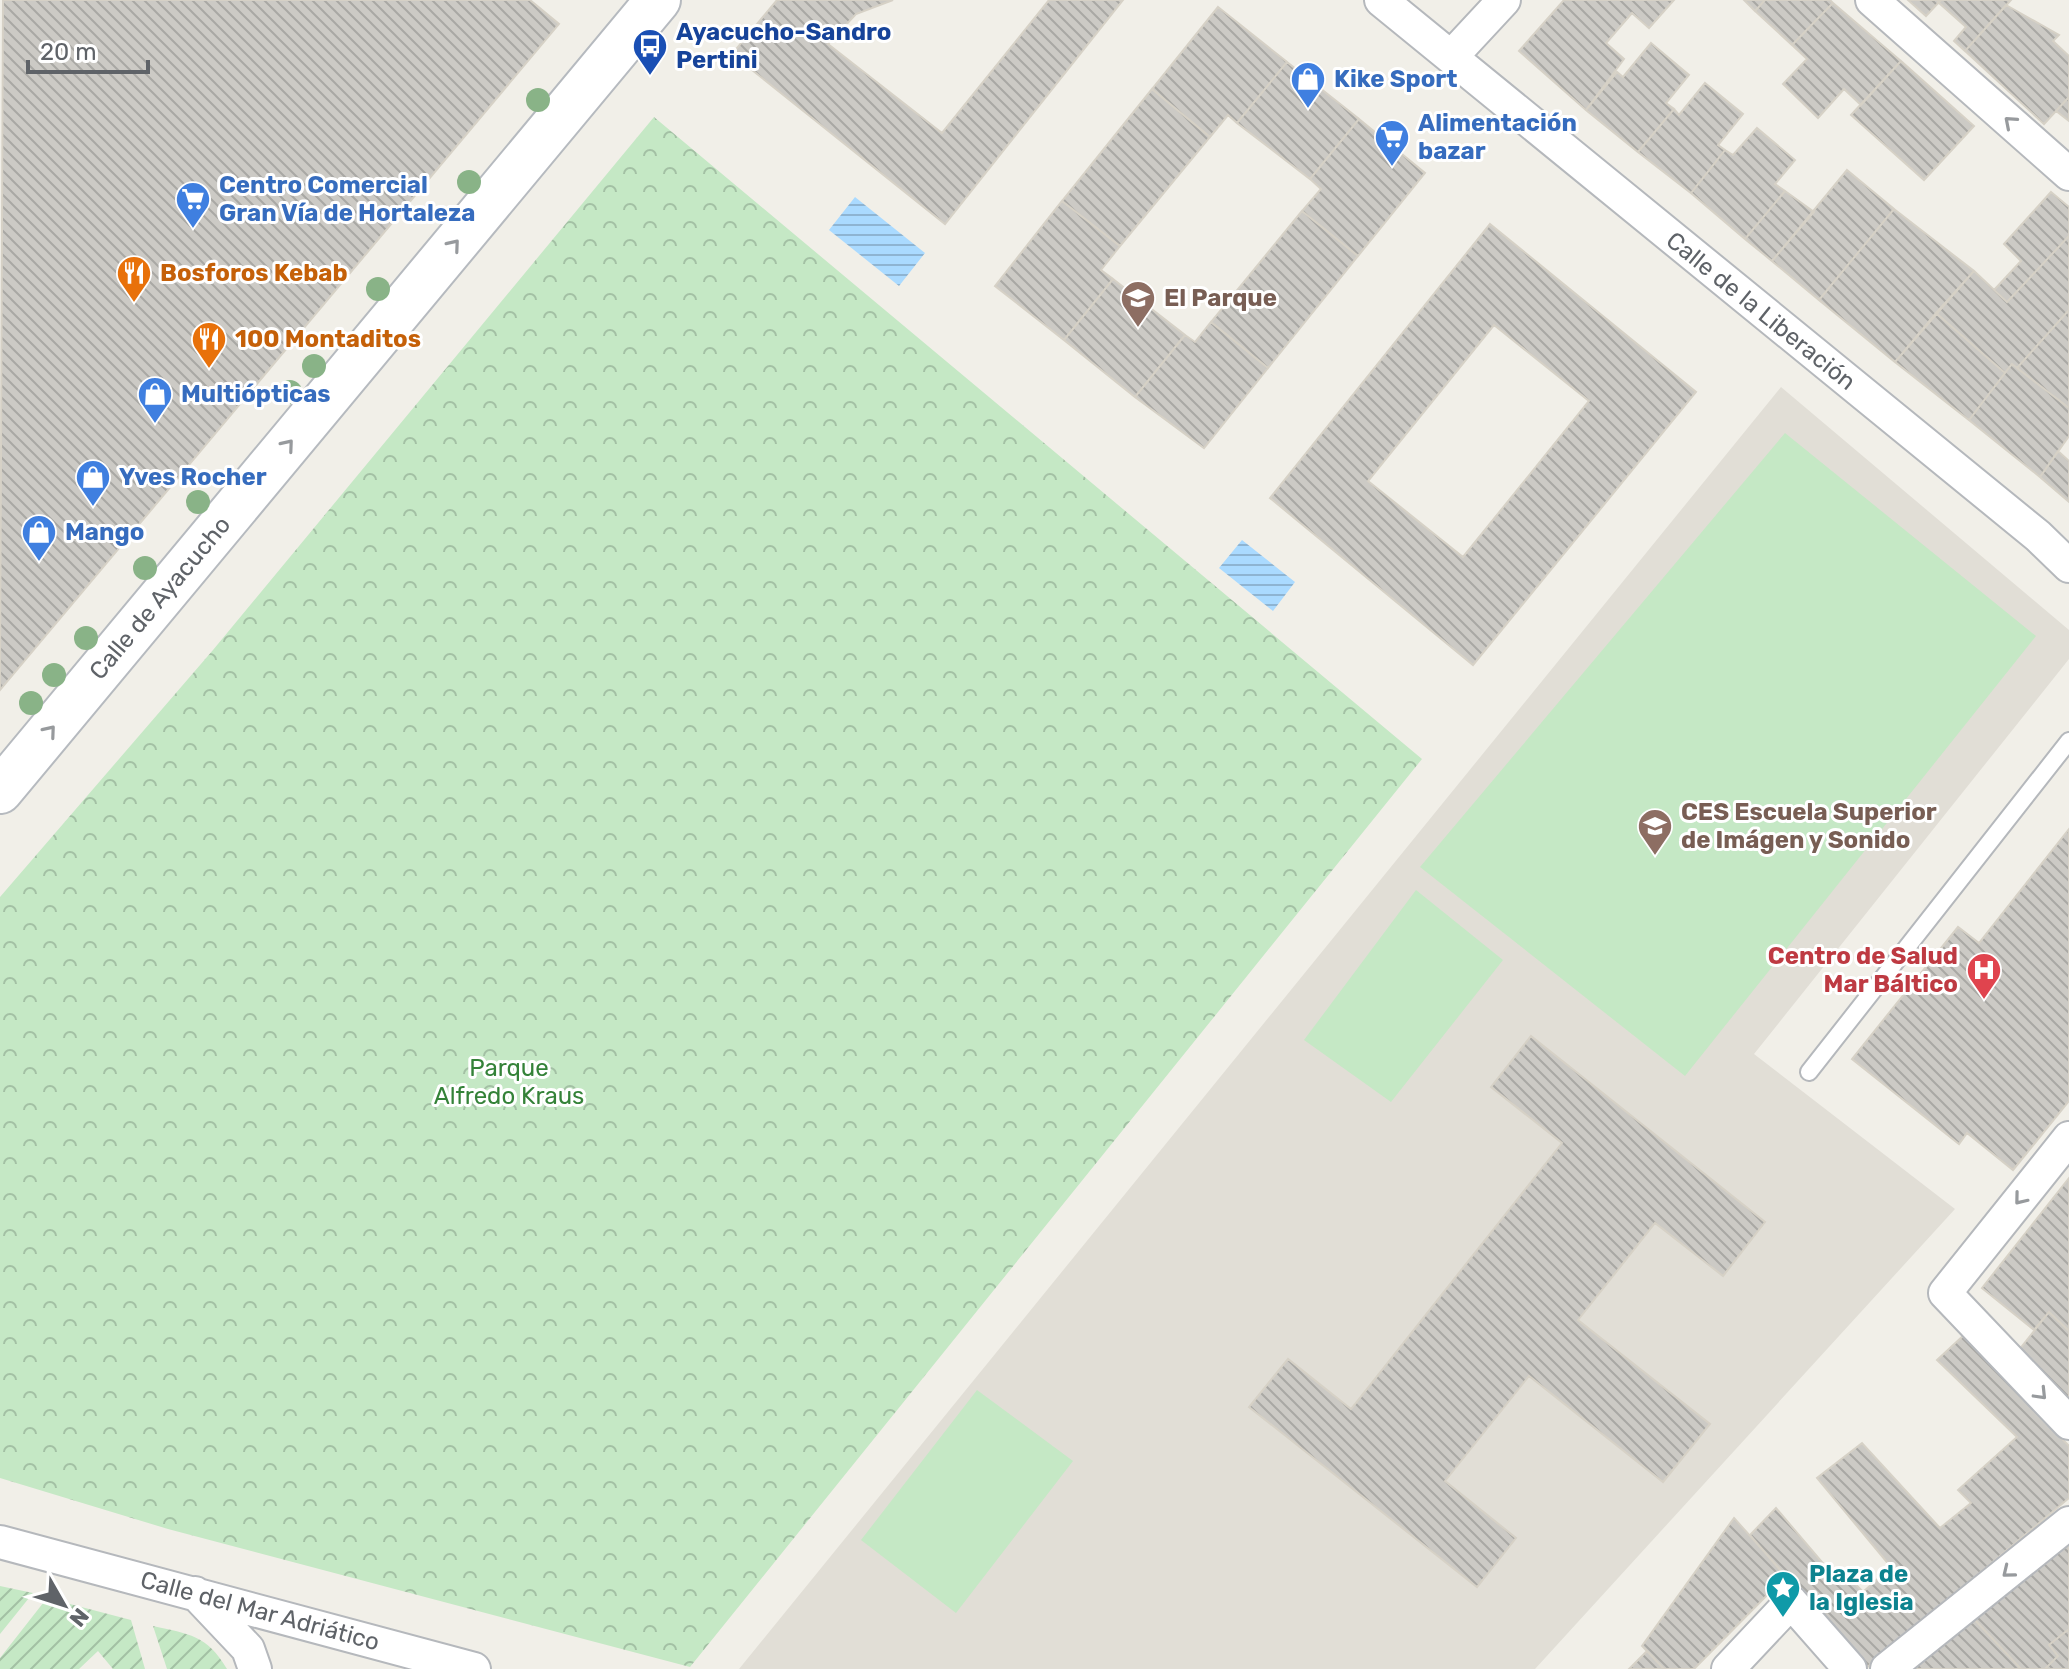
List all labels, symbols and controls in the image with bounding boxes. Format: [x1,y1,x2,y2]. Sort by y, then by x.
place label: Ayacucho-Sandro Pertini [676,18,892,74]
scale bar [28,24,148,74]
bus stop icon: Ayacucho-Sandro Pertini [631,27,669,77]
text: 20 m [40,38,97,66]
shop icon: Kike Sport [1289,60,1327,110]
place label: Kike Sport [1334,65,1457,93]
place label: Alimentación bazar [1418,109,1577,165]
supermarket icon: Alimentación bazar [1373,118,1411,168]
one-way arrow [2005,118,2020,132]
place label: Centro Comercial Gran Vía de Hortaleza [219,171,475,227]
supermarket icon: Centro Comercial Gran Vía de Hortaleza [174,180,212,230]
street label: Calle de la Liberación [1661,226,1861,396]
one-way arrow [444,240,459,254]
restaurant icon: Bosforos Kebab [115,254,153,304]
place label: Bosforos Kebab [160,259,348,287]
school or university icon: El Parque [1119,279,1157,329]
place label: El Parque [1164,284,1277,312]
restaurant icon: 100 Montaditos [190,320,228,370]
place label: 100 Montaditos [235,325,421,353]
shop icon: Multiópticas [136,375,174,425]
place label: Multiópticas [181,380,331,408]
one-way arrow [278,439,293,454]
shop icon: Yves Rocher [74,458,112,508]
place label: Yves Rocher [119,463,267,491]
street label: Calle de Ayacucho [84,511,236,685]
shop icon: Mango [20,513,58,563]
place label: Mango [65,518,144,546]
one-way arrow [40,726,55,740]
place label: CES Escuela Superior de Imágen y Sonido [1681,798,1937,854]
school or university icon: CES Escuela Superior de Imágen y Sonido [1636,807,1674,857]
place label: Centro de Salud Mar Báltico [1768,942,1958,998]
hospital icon: Centro de Salud Mar Báltico [1965,951,2003,1001]
park label: Parque Alfredo Kraus [434,1054,584,1110]
one-way arrow [2016,1190,2030,1205]
one-way arrow [2032,1385,2047,1399]
place label: Plaza de la Iglesia [1809,1560,1914,1616]
one-way arrow [2003,1562,2017,1577]
north arrow [24,1565,104,1645]
street label: Calle del Mar Adriático [137,1566,383,1656]
place icon: Plaza de la Iglesia [1764,1569,1802,1619]
text: N [64,1603,95,1632]

